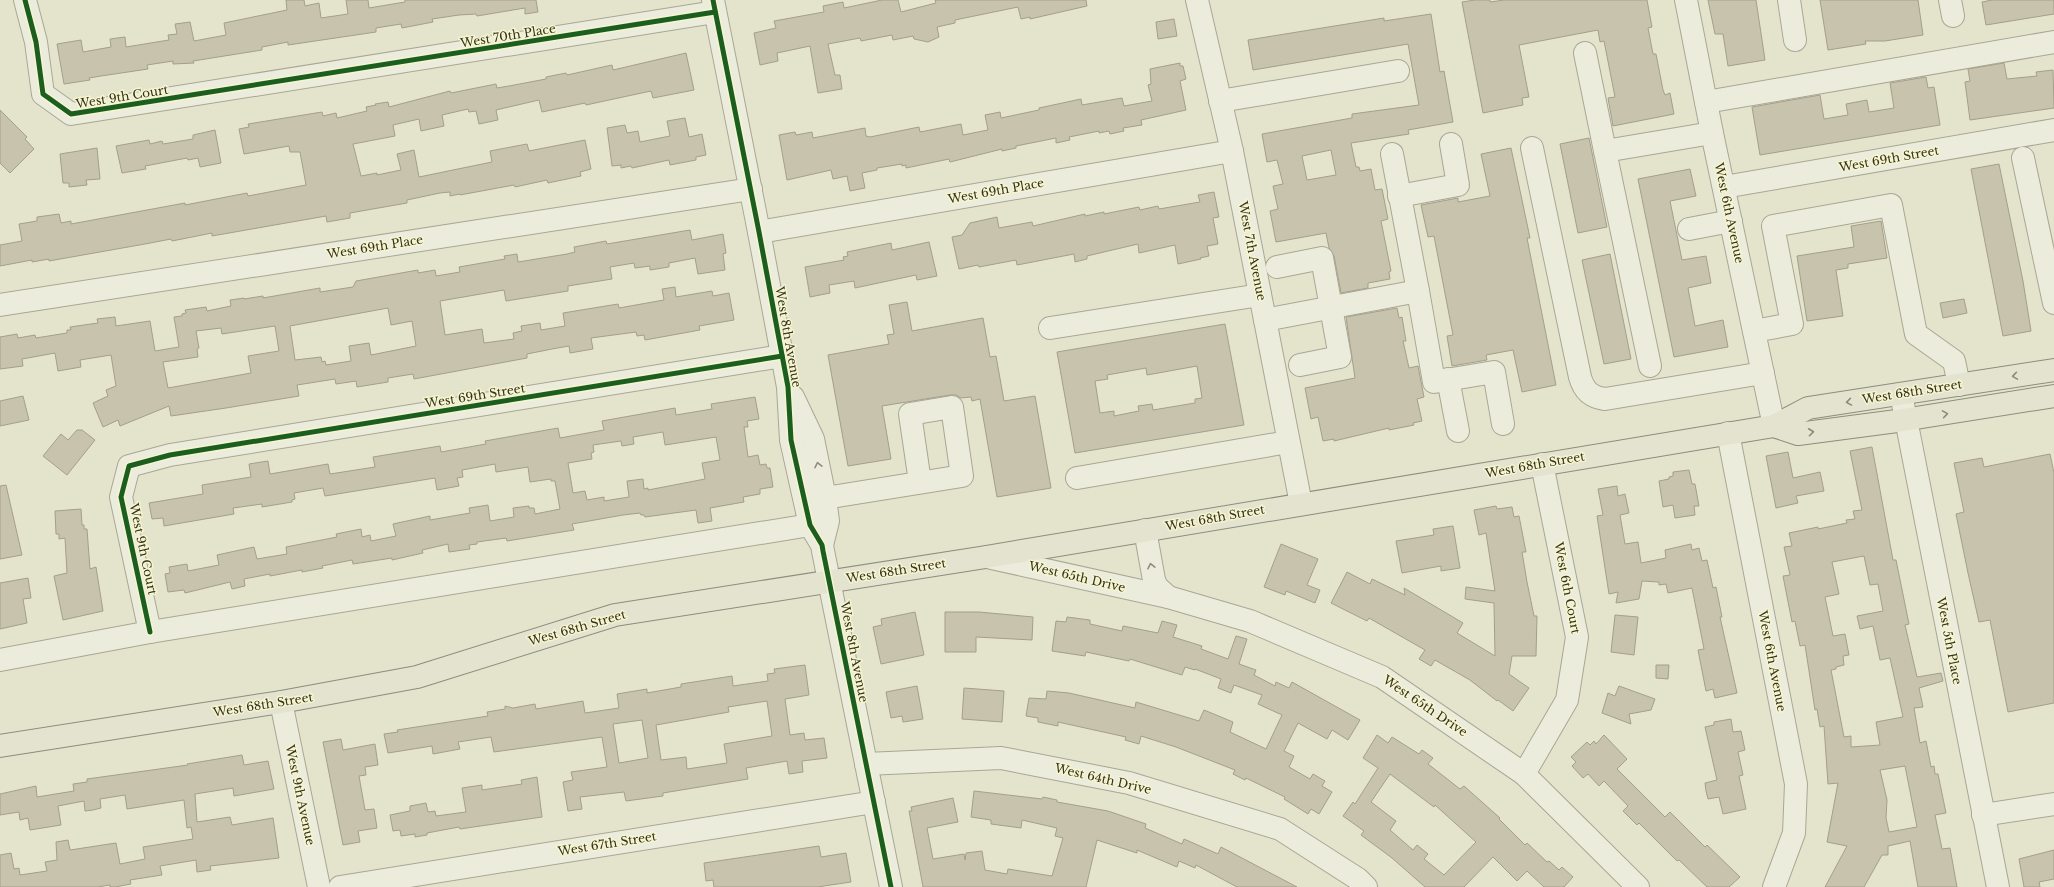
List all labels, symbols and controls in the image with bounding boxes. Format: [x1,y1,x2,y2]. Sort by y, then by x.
street label: West 70th Place [458,21,557,51]
street label: West 9th Court [74,82,170,111]
street label: West 69th Street [1837,142,1941,175]
street label: West 6th Avenue [1711,160,1748,265]
street label: West 69th Place [946,175,1045,207]
street label: West 7th Avenue [1235,199,1270,302]
street label: West 69th Place [325,231,424,262]
street label: West 8th Avenue [772,284,805,389]
one-way arrow [2012,371,2019,380]
street label: West 68th Street [1860,376,1963,407]
street label: West 69th Street [423,380,527,411]
one-way arrow [1846,397,1852,406]
one-way arrow [1941,410,1948,418]
one-way arrow [1808,428,1814,437]
street label: West 68th Street [1483,448,1586,481]
one-way arrow [815,462,823,469]
street label: West 9th Court [126,501,161,596]
street label: West 68th Street [1163,501,1266,534]
street label: West 6th Court [1551,540,1584,636]
street label: West 68th Street [844,555,947,586]
street label: West 65th Drive [1026,558,1127,595]
one-way arrow [1147,563,1155,570]
street label: West 5th Place [1933,595,1965,686]
street label: West 8th Avenue [837,599,872,704]
street label: West 68th Street [525,606,628,649]
street label: West 6th Avenue [1755,608,1790,713]
street label: West 65th Drive [1379,671,1470,739]
street label: West 68th Street [211,689,314,720]
street label: West 9th Avenue [282,742,319,847]
street label: West 64th Drive [1052,760,1153,797]
street label: West 67th Street [556,828,658,859]

